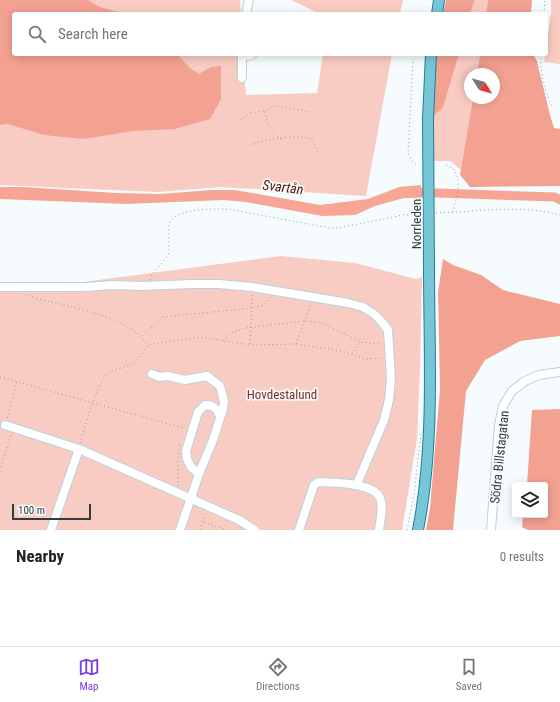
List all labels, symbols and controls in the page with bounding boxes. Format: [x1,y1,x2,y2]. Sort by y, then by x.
search box [12,12,548,56]
icon: search [26,23,48,45]
text: Search here [58,25,128,43]
north arrow [464,68,500,104]
water label: Svartån [262,177,304,197]
street label: Norrleden [409,199,424,249]
park label: Hovdestalund [247,387,317,402]
street label: Södra Billstagatan [487,410,512,504]
map controls [512,482,548,518]
button: layers [512,482,548,518]
scale bar [12,502,91,521]
text: 100 m [18,504,45,517]
text: Nearby [16,546,64,566]
text: 0 results [500,549,544,564]
tab: Map [78,656,100,693]
tab: Directions [256,656,300,693]
tab: Saved [456,656,482,693]

